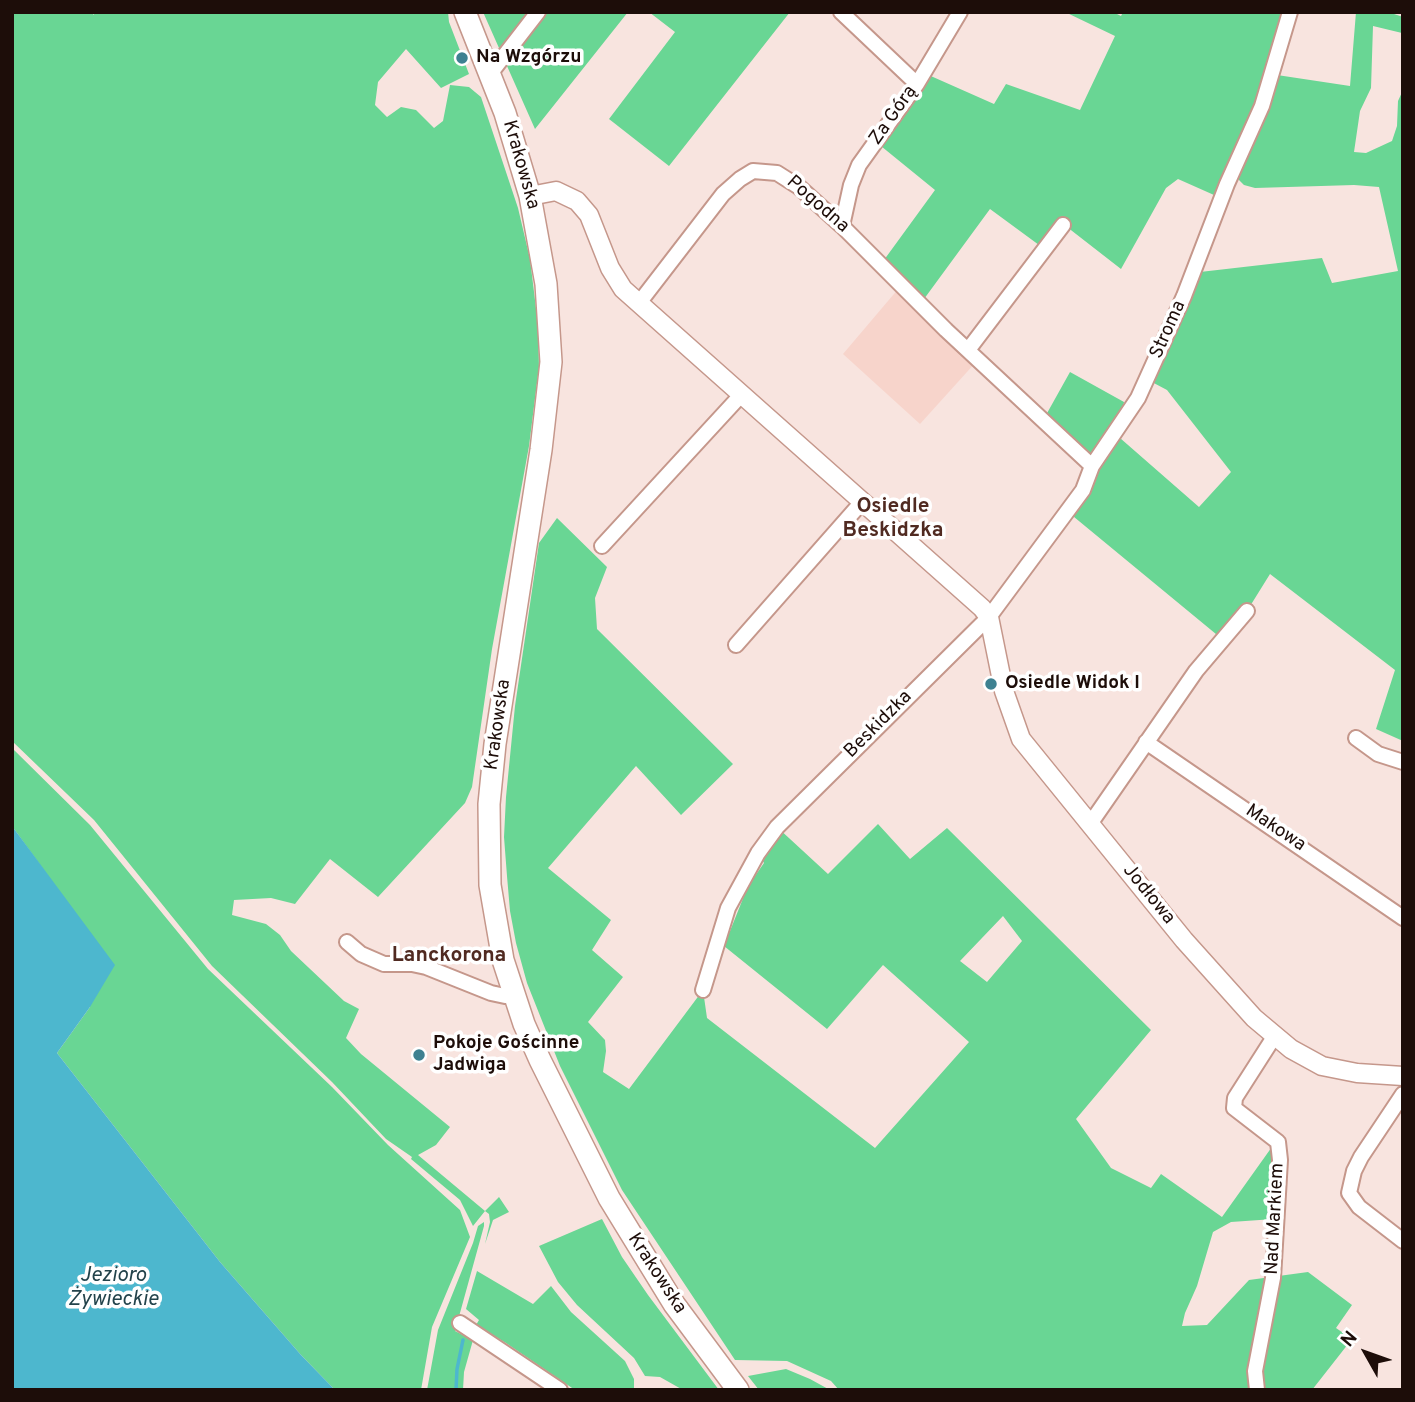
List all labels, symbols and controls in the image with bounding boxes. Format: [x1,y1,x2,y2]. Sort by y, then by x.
place label: Na Wzgórzu [476,47,581,69]
marker: Na Wzgórzu [454,50,470,66]
street label: Za Górą [865,82,923,150]
street label: Krakowska [496,118,544,212]
street label: Pogodna [781,171,853,239]
street label: Stroma [1146,297,1192,363]
district label: Osiedle Beskidzka [843,495,943,545]
place label: Osiedle Widok I [1005,673,1140,695]
marker: Osiedle Widok I [983,676,999,692]
street label: Krakowska [481,678,517,772]
street label: Beskidzka [840,686,918,764]
street label: Makowa [1240,801,1310,857]
street label: Jodłowa [1117,860,1179,930]
district label: Lanckorona [392,944,506,970]
place label: Pokoje Gościnne Jadwiga [433,1033,579,1077]
marker: Pokoje Gościnne Jadwiga [411,1047,427,1063]
street label: Nad Markiem [1262,1162,1290,1276]
street label: Krakowska [622,1229,690,1319]
water label: Jezioro Żywieckie [68,1264,158,1314]
north arrow [1331,1318,1401,1388]
text: N [1336,1327,1363,1352]

